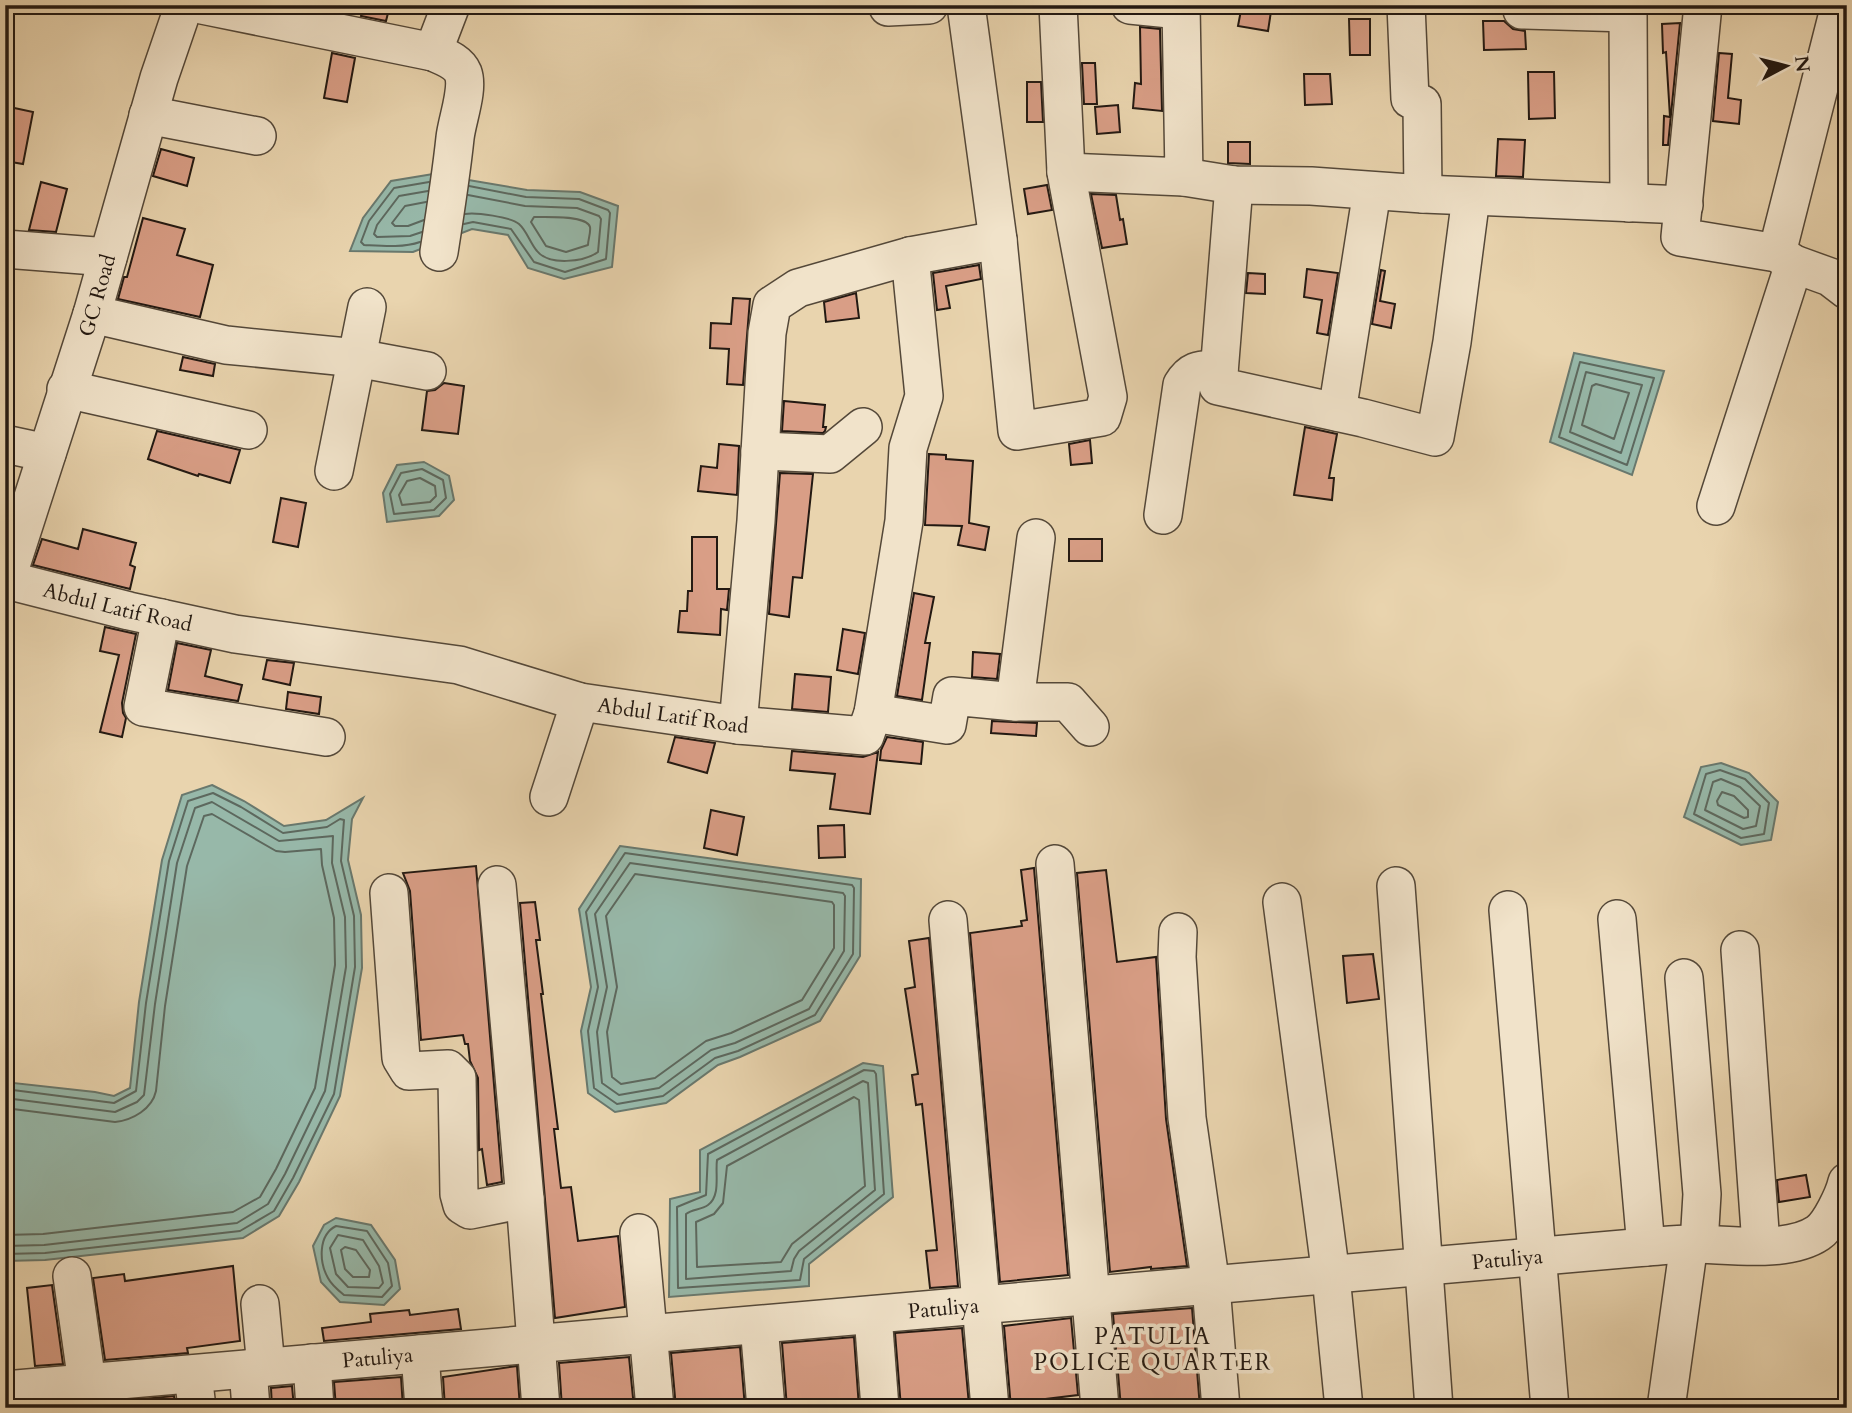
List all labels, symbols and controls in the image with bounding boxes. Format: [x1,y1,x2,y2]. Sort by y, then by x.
north arrow [1750,32,1820,102]
text: N [1788,54,1816,74]
street label: GC Road [72,251,123,340]
street label: Abdul Latif Road [40,576,195,639]
street label: Abdul Latif Road [595,691,750,741]
street label: Patuliya [1471,1242,1544,1277]
street label: Patuliya [907,1291,980,1326]
district label: PATULIA POLICE QUARTER [1033,1321,1273,1378]
street label: Patuliya [341,1340,414,1376]

